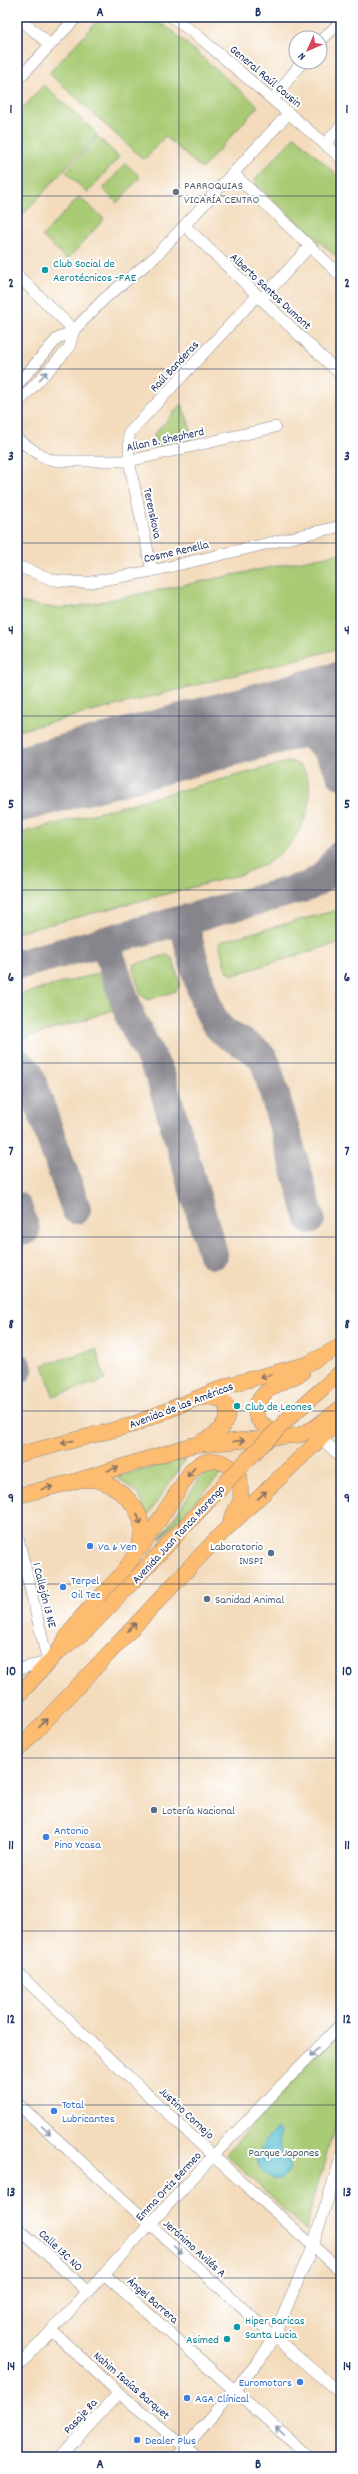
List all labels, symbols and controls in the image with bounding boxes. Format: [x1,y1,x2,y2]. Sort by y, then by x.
text: A [96,4,104,23]
text: B [255,4,261,23]
north arrow [288,30,328,70]
street label: General Raúl Cousin [225,42,305,113]
text: N [294,48,310,63]
text: 1 [10,101,13,120]
text: 1 [346,101,349,120]
place label: PARROQUIAS VICARÍA CENTRO [184,178,259,209]
marker: PARROQUIAS VICARÍA CENTRO [171,187,181,197]
street label: Alberto Santos Dumont [225,250,315,335]
place label: Club Social de Aerotécnicos -FAE [53,256,137,287]
marker: Club Social de Aerotécnicos -FAE [40,265,50,275]
text: 2 [8,275,14,294]
text: 2 [344,275,350,294]
street label: Raúl Banderas [147,337,204,397]
one-way arrow [39,370,48,381]
street label: Allan B. Shepherd [125,424,206,457]
text: 3 [8,448,14,467]
text: 3 [344,448,350,467]
street label: Terenskova [138,486,165,541]
street label: Cosme Renella [142,537,211,568]
text: 4 [8,622,14,641]
text: 4 [344,622,350,641]
text: 5 [8,796,14,815]
text: 5 [344,796,350,815]
text: 6 [8,969,15,988]
text: 6 [344,969,351,988]
text: 7 [9,1143,14,1162]
text: 7 [345,1143,350,1162]
text: 8 [8,1316,14,1335]
text: 8 [344,1316,350,1335]
one-way arrow [260,1373,273,1380]
street label: Avenida de las Américas [127,1379,236,1434]
place label: Club de Leones [245,1399,312,1416]
marker: Club de Leones [232,1401,242,1411]
one-way arrow [232,1437,245,1444]
one-way arrow [61,1439,74,1446]
one-way arrow [107,1464,119,1472]
one-way arrow [187,1466,196,1477]
street label: Avenida Juan Tanca Marengo [129,1482,230,1588]
one-way arrow [40,1484,53,1492]
text: 9 [8,1490,14,1509]
text: 9 [344,1490,350,1509]
one-way arrow [257,1491,267,1500]
one-way arrow [135,1513,143,1525]
place label: Va & Ven [98,1539,137,1556]
place label: Laboratorio INSPI [210,1539,263,1570]
marker: Va & Ven [85,1541,95,1551]
marker: Laboratorio INSPI [266,1548,276,1558]
street label: 1 Callejón 13 NE [27,1561,60,1630]
place label: Terpel Oil Tec [71,1573,101,1604]
marker: Terpel Oil Tec [58,1582,68,1592]
place label: Sanidad Animal [215,1592,284,1609]
marker: Sanidad Animal [202,1594,212,1604]
one-way arrow [127,1622,137,1632]
text: 10 [6,1663,16,1682]
text: 10 [342,1663,352,1682]
one-way arrow [39,1717,48,1728]
place label: Lotería Nacional [162,1803,235,1820]
marker: Lotería Nacional [149,1805,159,1815]
place label: Antonio Pino Ycasa [54,1823,101,1854]
marker: Antonio Pino Ycasa [41,1832,51,1842]
text: 11 [8,1837,14,1856]
text: 11 [344,1837,350,1856]
text: 12 [7,2011,16,2030]
text: 12 [343,2011,352,2030]
one-way arrow [309,2047,319,2057]
street label: Justino Cornejo [155,2084,217,2144]
place label: Total Lubricantes [62,2097,115,2128]
marker: Total Lubricantes [49,2106,59,2116]
one-way arrow [41,2125,51,2134]
park label: Parque Japones [249,2145,319,2162]
street label: Emma Ortiz Bermeo [132,2148,206,2226]
text: 13 [7,2184,16,2203]
text: 13 [343,2184,352,2203]
street label: Jerónimo Avilés A [159,2216,230,2282]
street label: Calle 13C NO [34,2226,86,2276]
one-way arrow [173,2246,184,2255]
street label: Ángel Barrera [122,2274,182,2329]
place label: Hiper Baricas Santa Lucia [245,2313,305,2344]
marker: Hiper Baricas Santa Lucia [232,2322,242,2332]
place label: Asimed [186,2332,219,2349]
marker: Asimed [222,2334,232,2344]
street label: Nahim Isaías Barquet [89,2348,173,2424]
text: 14 [7,2358,15,2377]
text: 14 [343,2358,351,2377]
place label: Euromotors [239,2375,292,2392]
marker: Euromotors [295,2377,305,2387]
place label: AGA Clínical [195,2391,249,2408]
marker: AGA Clínical [182,2393,192,2403]
street label: Pasaje 8a [60,2395,102,2439]
one-way arrow [275,2426,285,2436]
place label: Dealer Plus [145,2433,196,2450]
marker: Dealer Plus [132,2435,142,2445]
text: A [96,2456,104,2474]
text: B [255,2456,261,2474]

